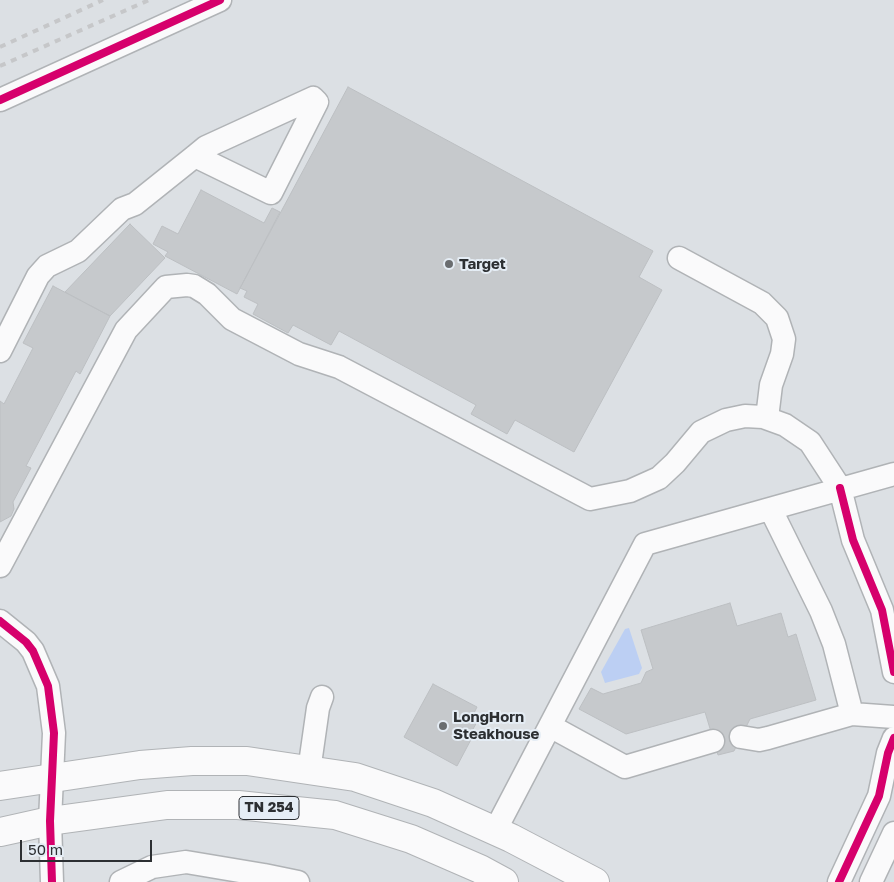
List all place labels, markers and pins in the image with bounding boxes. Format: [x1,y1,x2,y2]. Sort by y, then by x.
place label: Target [459,255,506,273]
marker: Target [443,258,455,270]
place label: LongHorn Steakhouse [453,708,539,743]
marker: LongHorn Steakhouse [437,720,449,732]

